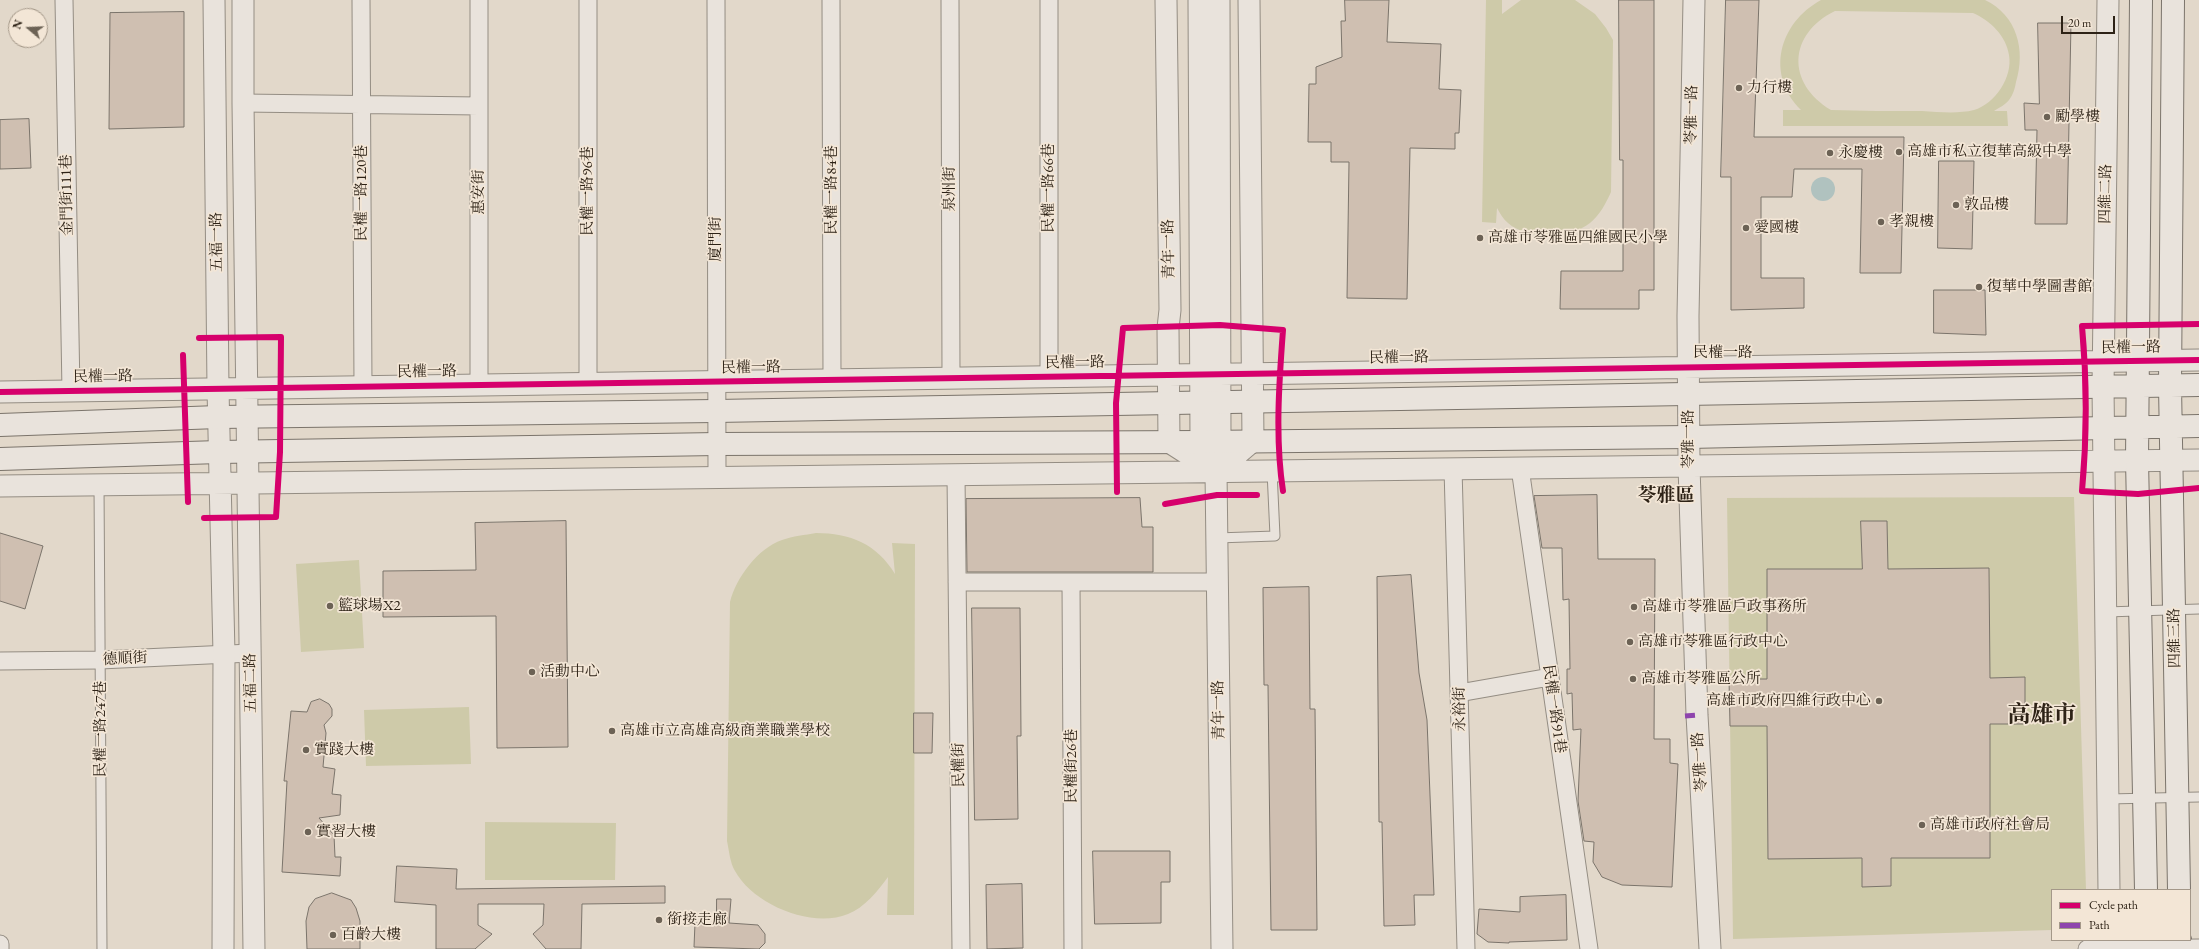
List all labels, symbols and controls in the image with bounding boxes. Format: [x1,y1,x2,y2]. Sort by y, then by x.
north arrow [8,8,48,48]
scale bar [2063,8,2117,34]
text: 20 m [2068,15,2091,31]
text: N [10,18,26,31]
place label: 力行樓 [1747,79,1792,97]
marker: 力行樓 [1734,83,1744,93]
street label: 苓雅一路 [1682,85,1702,145]
place label: 勵學樓 [2055,108,2100,126]
marker: 勵學樓 [2042,112,2052,122]
street label: 民權一路66巷 [1040,143,1058,233]
place label: 高雄市私立復華高級中學 [1907,143,2072,161]
place label: 永慶樓 [1838,144,1883,162]
street label: 民權一路120巷 [353,145,371,241]
street label: 民權一路84巷 [823,145,841,235]
street label: 民權一路96巷 [579,146,597,236]
marker: 高雄市私立復華高級中學 [1894,147,1904,157]
marker: 永慶樓 [1825,148,1835,158]
street label: 金門街111巷 [57,154,77,236]
street label: 四維二路 [2096,164,2116,224]
street label: 泉州街 [941,167,959,211]
street label: 惠安街 [470,170,488,214]
place label: 敦品樓 [1964,196,2009,214]
marker: 敦品樓 [1951,200,1961,210]
street label: 五福一路 [207,212,227,272]
place label: 孝親樓 [1889,213,1934,231]
street label: 廈門街 [707,217,725,261]
marker: 孝親樓 [1876,217,1886,227]
street label: 青年一路 [1159,219,1179,279]
place label: 愛國樓 [1754,219,1799,237]
marker: 愛國樓 [1741,223,1751,233]
place label: 高雄市苓雅區四維國民小學 [1488,229,1668,247]
marker: 高雄市苓雅區四維國民小學 [1475,233,1485,243]
place label: 復華中學圖書館 [1987,278,2092,296]
marker: 復華中學圖書館 [1974,282,1984,292]
street label: 民權一路 [2101,338,2161,358]
street label: 民權一路 [1693,344,1753,362]
street label: 民權一路 [1369,348,1429,368]
street label: 民權一路 [1045,353,1105,373]
street label: 民權一路 [721,358,781,378]
street label: 民權一路 [397,362,457,382]
street label: 民權一路 [73,367,133,387]
street label: 苓雅一路 [1680,409,1698,469]
district label: 苓雅區 [1638,485,1694,507]
place label: 籃球場X2 [338,597,401,615]
place label: 高雄市苓雅區戶政事務所 [1642,598,1807,616]
marker: 籃球場X2 [325,601,335,611]
marker: 高雄市苓雅區戶政事務所 [1629,602,1639,612]
street label: 四維三路 [2165,608,2185,668]
place label: 高雄市苓雅區行政中心 [1638,633,1788,651]
marker: 高雄市苓雅區行政中心 [1625,637,1635,647]
street label: 德順街 [102,649,148,669]
street label: 五福二路 [241,653,261,713]
place label: 活動中心 [540,663,600,681]
street label: 民權一路91巷 [1539,663,1569,755]
marker: 活動中心 [527,667,537,677]
place label: 高雄市苓雅區公所 [1641,670,1761,688]
marker: 高雄市苓雅區公所 [1628,674,1638,684]
street label: 青年一路 [1209,680,1229,740]
street label: 民權一路247巷 [92,681,110,777]
street label: 永裕街 [1451,686,1469,732]
place label: 高雄市政府四維行政中心 [1706,692,1871,710]
marker: 高雄市政府四維行政中心 [1874,696,1884,706]
district label: 高雄市 [2008,702,2076,730]
place label: 高雄市立高雄高級商業職業學校 [620,722,830,740]
marker: 高雄市立高雄高級商業職業學校 [607,726,617,736]
street label: 民權街26巷 [1063,729,1081,803]
street label: 苓雅一路 [1689,731,1711,793]
place label: 實踐大樓 [314,741,374,759]
street label: 民權街 [950,742,968,788]
marker: 實踐大樓 [301,745,311,755]
place label: 高雄市政府社會局 [1930,816,2050,834]
marker: 高雄市政府社會局 [1917,820,1927,830]
place label: 實習大樓 [316,823,376,841]
marker: 實習大樓 [303,827,313,837]
legend [2051,889,2191,941]
text: Cycle path [2089,897,2138,913]
place label: 銜接走廊 [667,911,727,929]
marker: 銜接走廊 [654,915,664,925]
text: Path [2089,917,2110,933]
place label: 百齡大樓 [341,926,401,944]
marker: 百齡大樓 [328,930,338,940]

